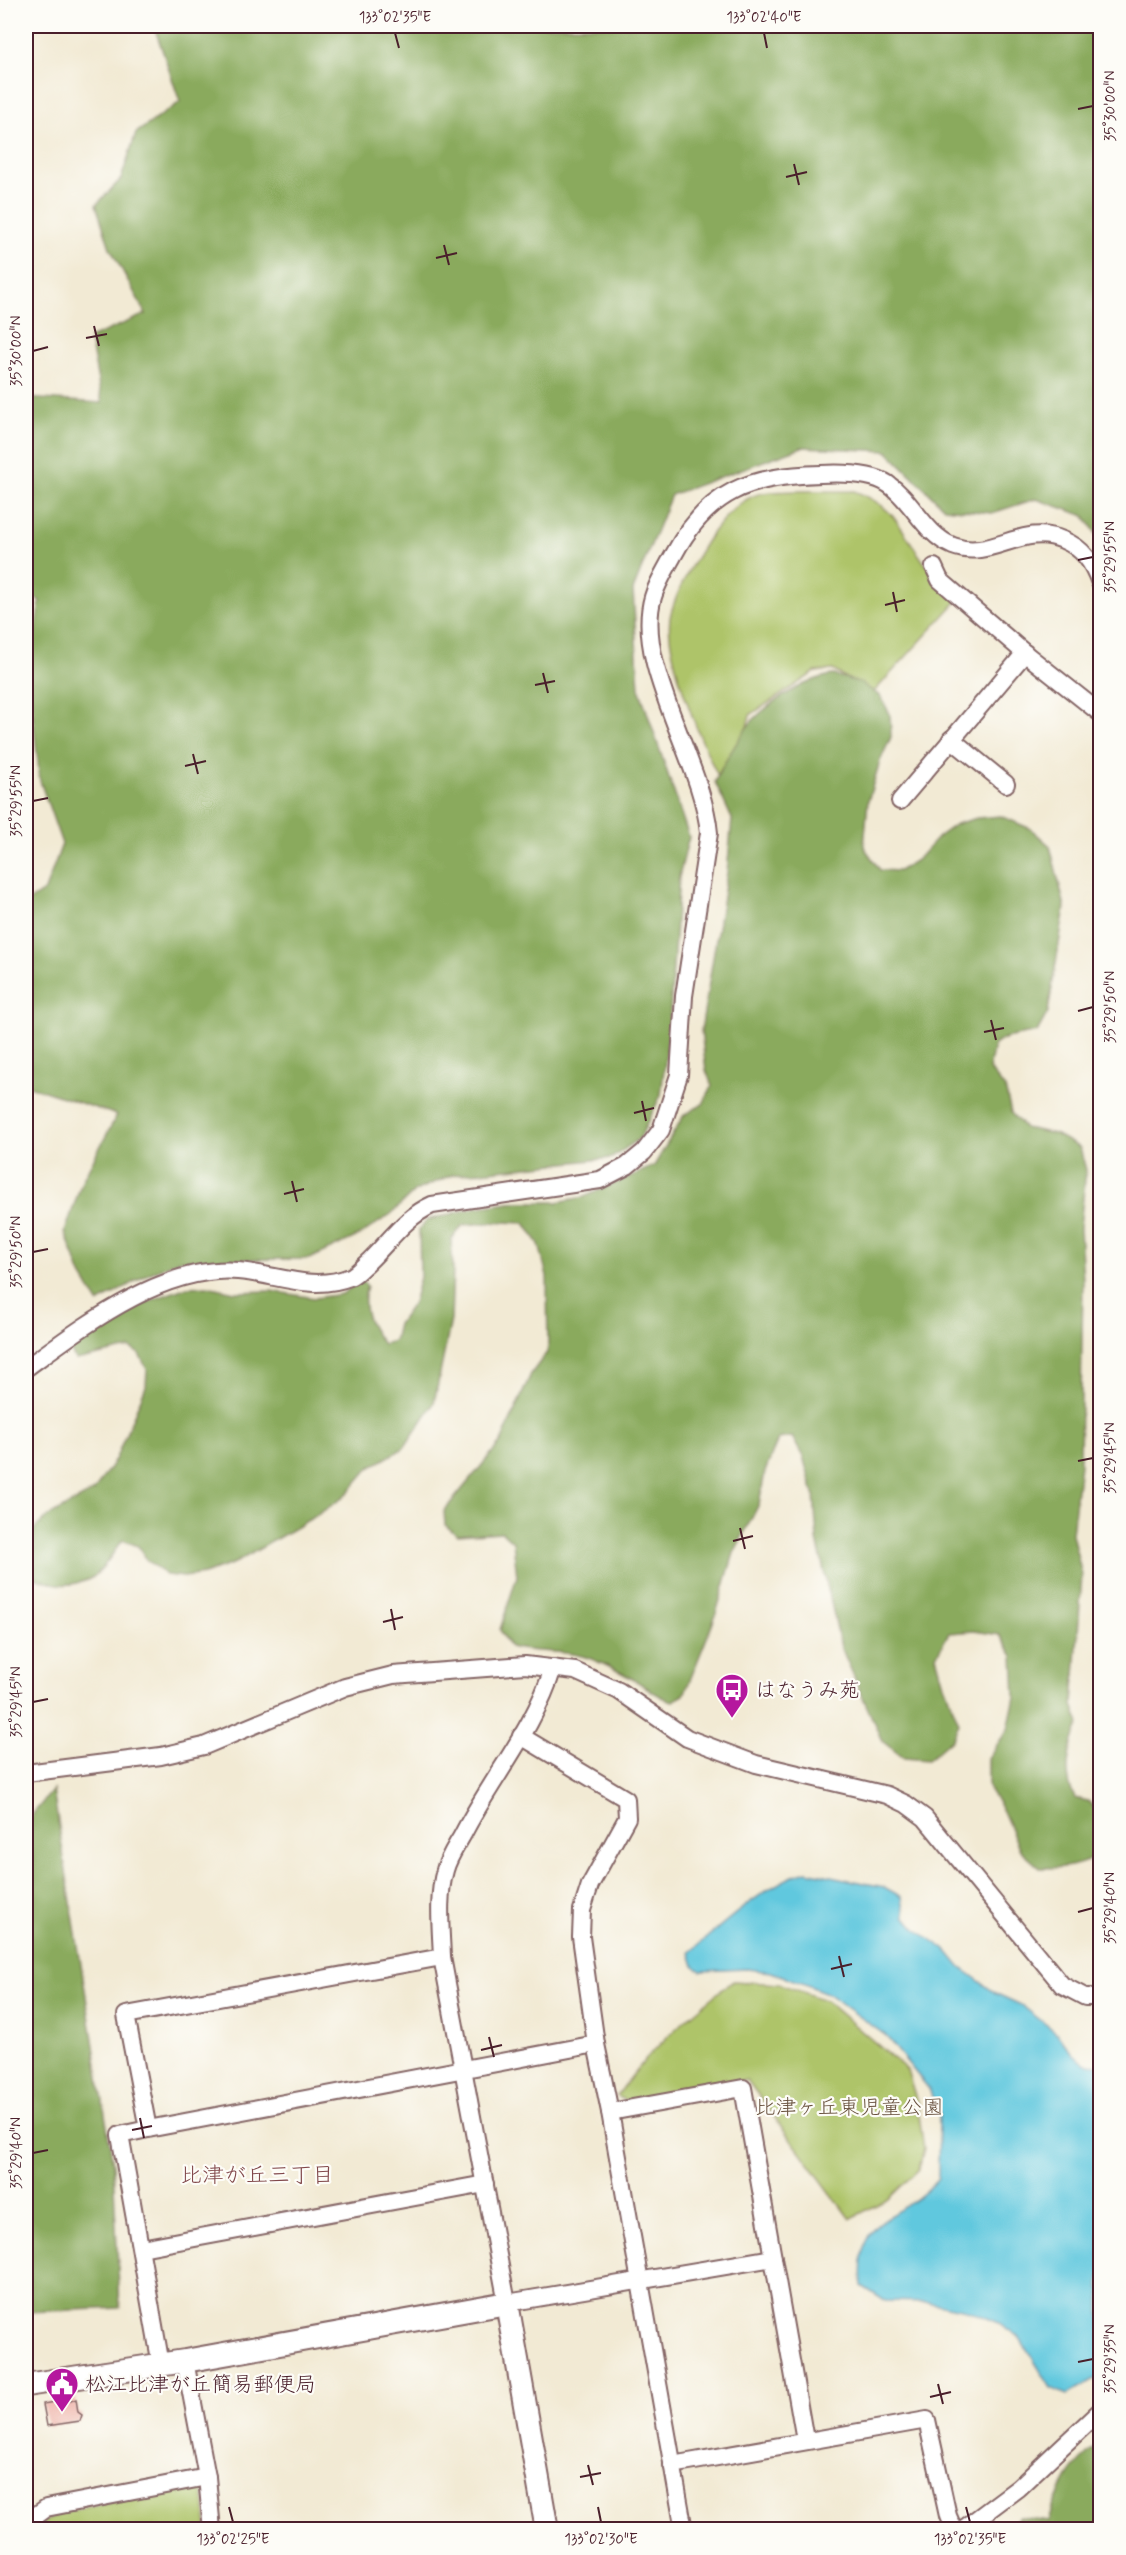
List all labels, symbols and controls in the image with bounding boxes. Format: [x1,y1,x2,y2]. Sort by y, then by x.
text: 133°02'35"E [359,8,432,28]
text: 133°02'40"E [726,8,802,28]
text: 35°30'00"N [1101,71,1121,141]
text: 35°30'00"N [7,316,27,386]
text: 35°29'55"N [1101,521,1121,593]
text: 35°29'55"N [7,765,27,837]
text: 35°29'50"N [1101,971,1121,1043]
text: 35°29'50"N [7,1216,27,1288]
text: 35°29'45"N [1101,1422,1121,1494]
text: 35°29'45"N [7,1666,27,1738]
bus stop icon: はなうみ苑 [714,1672,750,1719]
place label: はなうみ苑 [755,1677,860,1705]
text: 35°29'40"N [1101,1872,1121,1944]
park label: 比津ヶ丘東児童公園 [755,2094,944,2122]
text: 35°29'40"N [7,2117,27,2189]
district label: 比津が丘三丁目 [180,2162,334,2190]
text: 35°29'35"N [1101,2324,1121,2394]
public building icon: 松江比津が丘簡易郵便局 [44,2366,80,2413]
place label: 松江比津が丘簡易郵便局 [85,2371,316,2399]
text: 133°02'25"E [196,2530,270,2550]
text: 133°02'30"E [564,2530,638,2550]
text: 133°02'35"E [934,2530,1007,2550]

